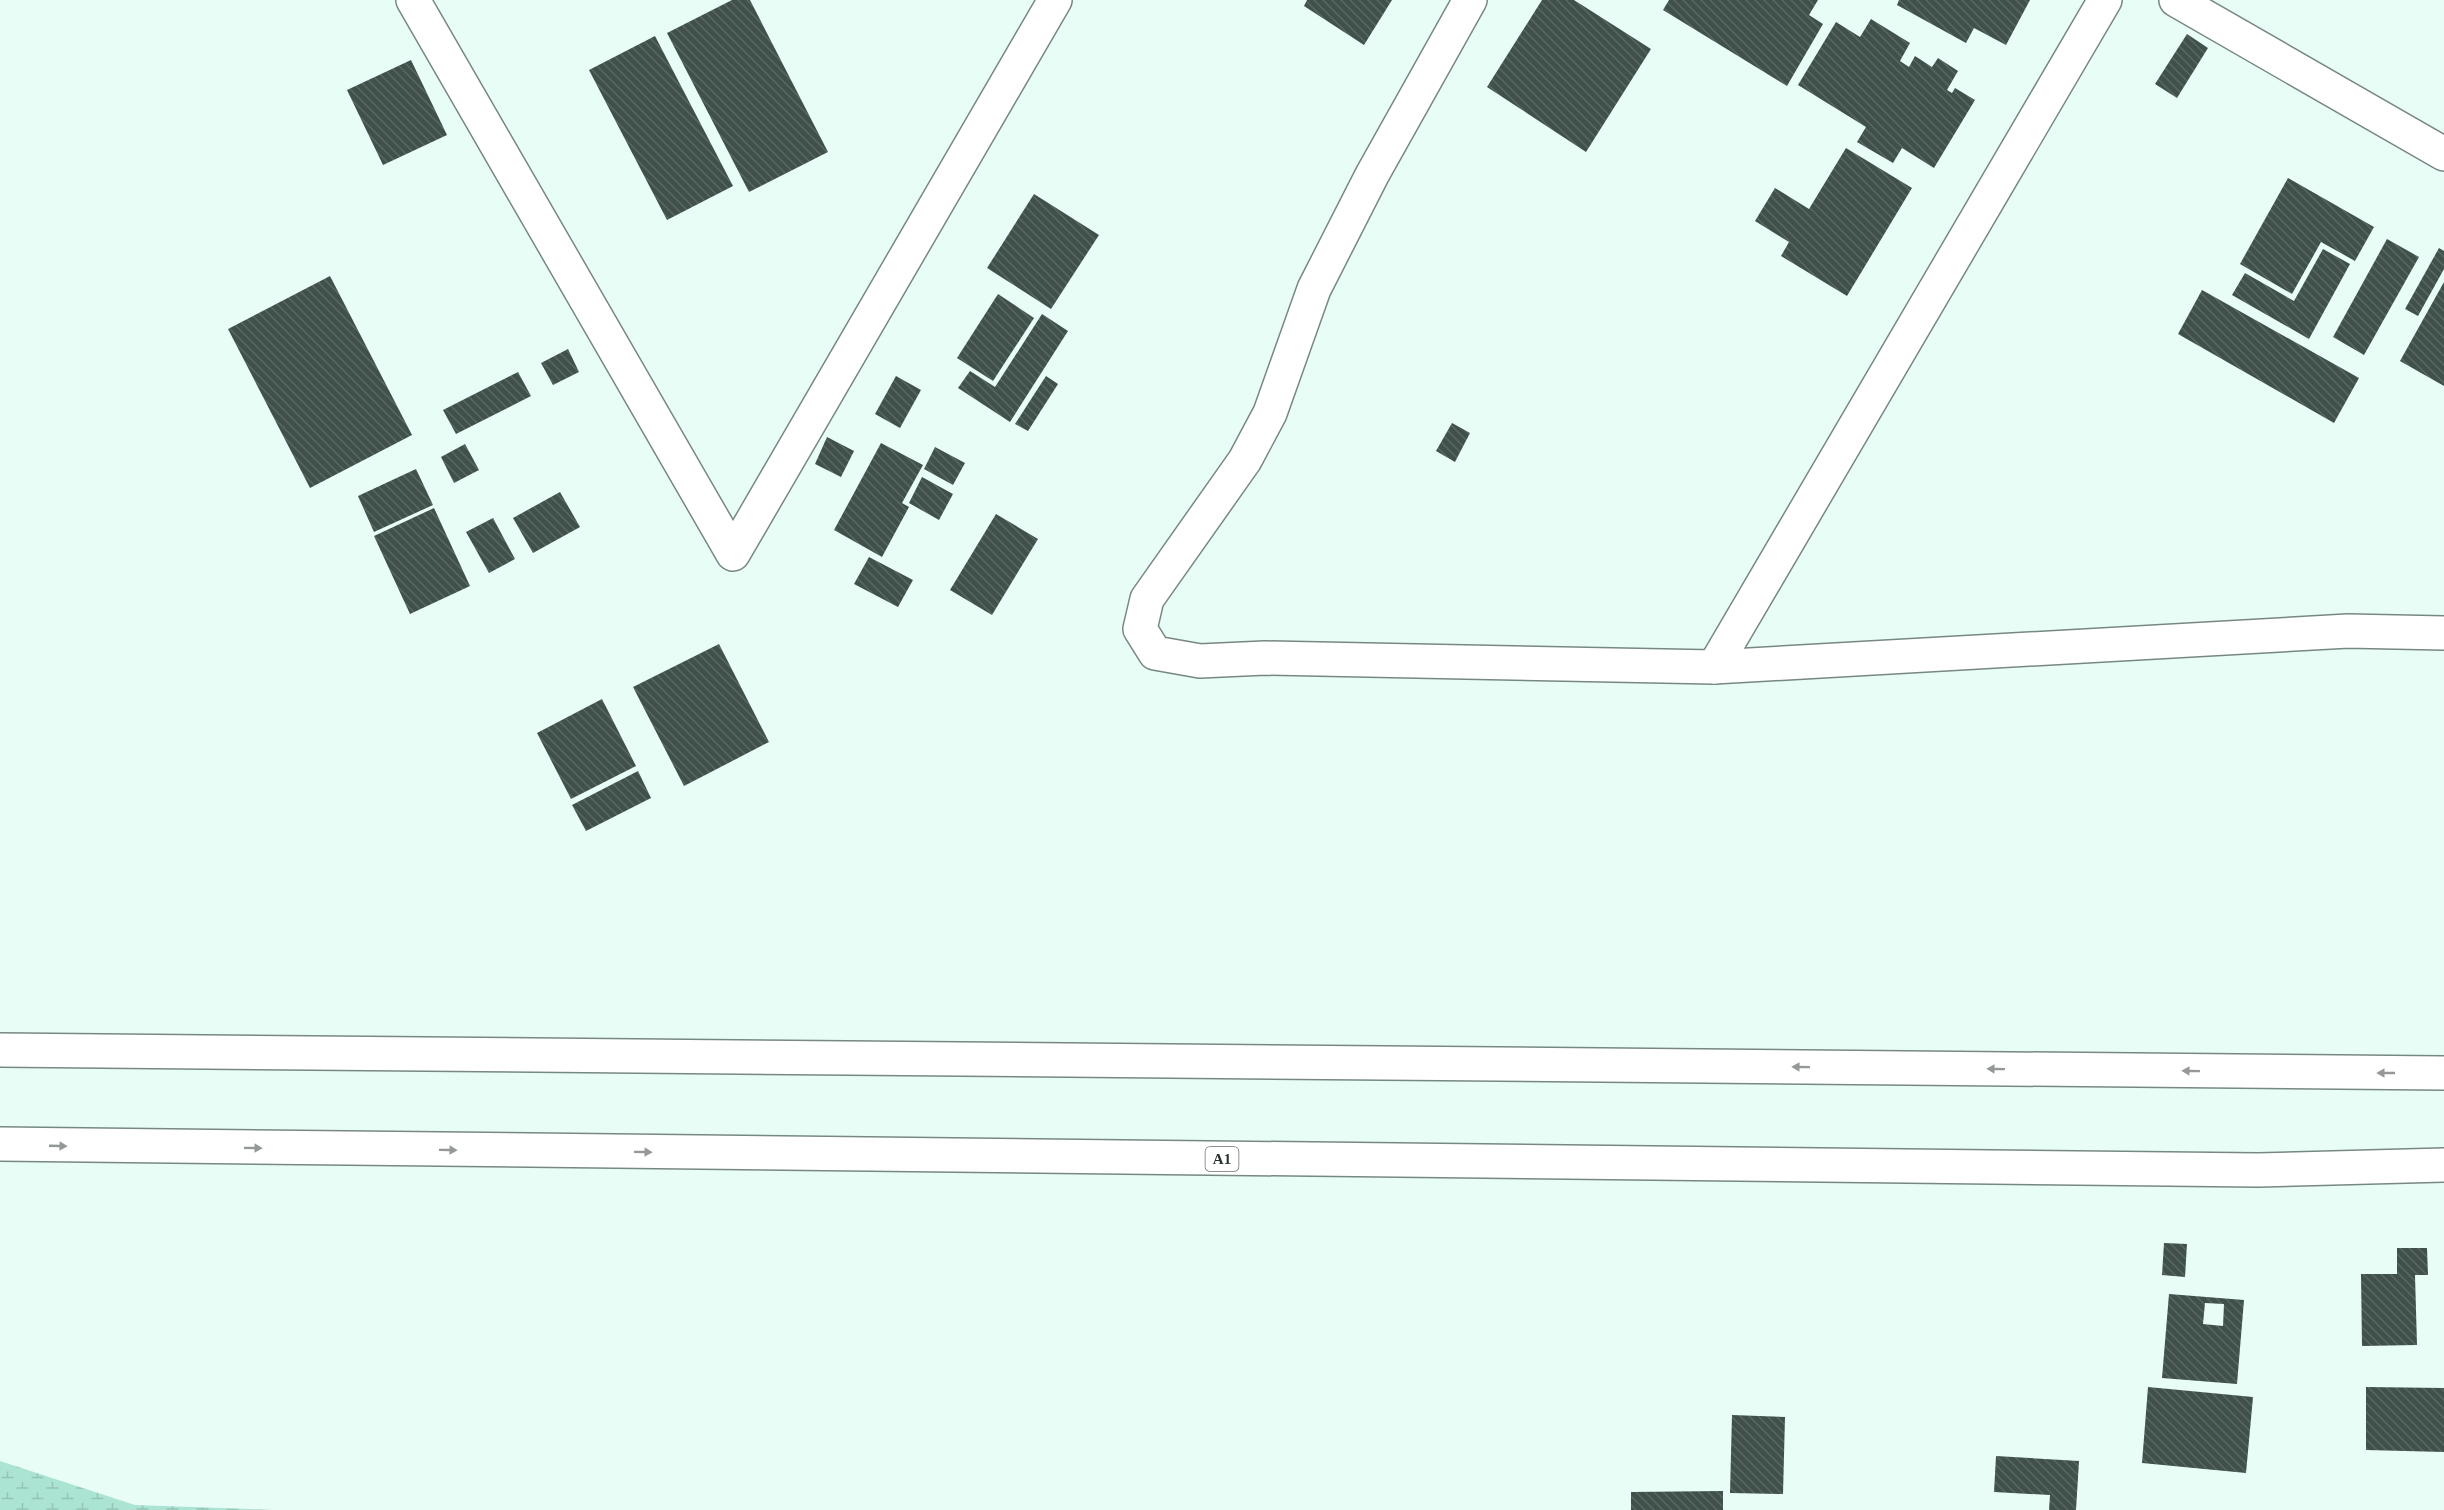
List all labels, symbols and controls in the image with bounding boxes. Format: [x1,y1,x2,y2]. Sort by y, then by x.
one-way arrow [1791,1062,1810,1072]
one-way arrow [1986,1064,2005,1074]
one-way arrow [2181,1066,2200,1076]
one-way arrow [2376,1068,2395,1077]
one-way arrow [49,1141,68,1150]
one-way arrow [244,1143,263,1153]
one-way arrow [439,1145,458,1155]
one-way arrow [634,1147,653,1157]
road number: A1 [1206,1147,1238,1171]

